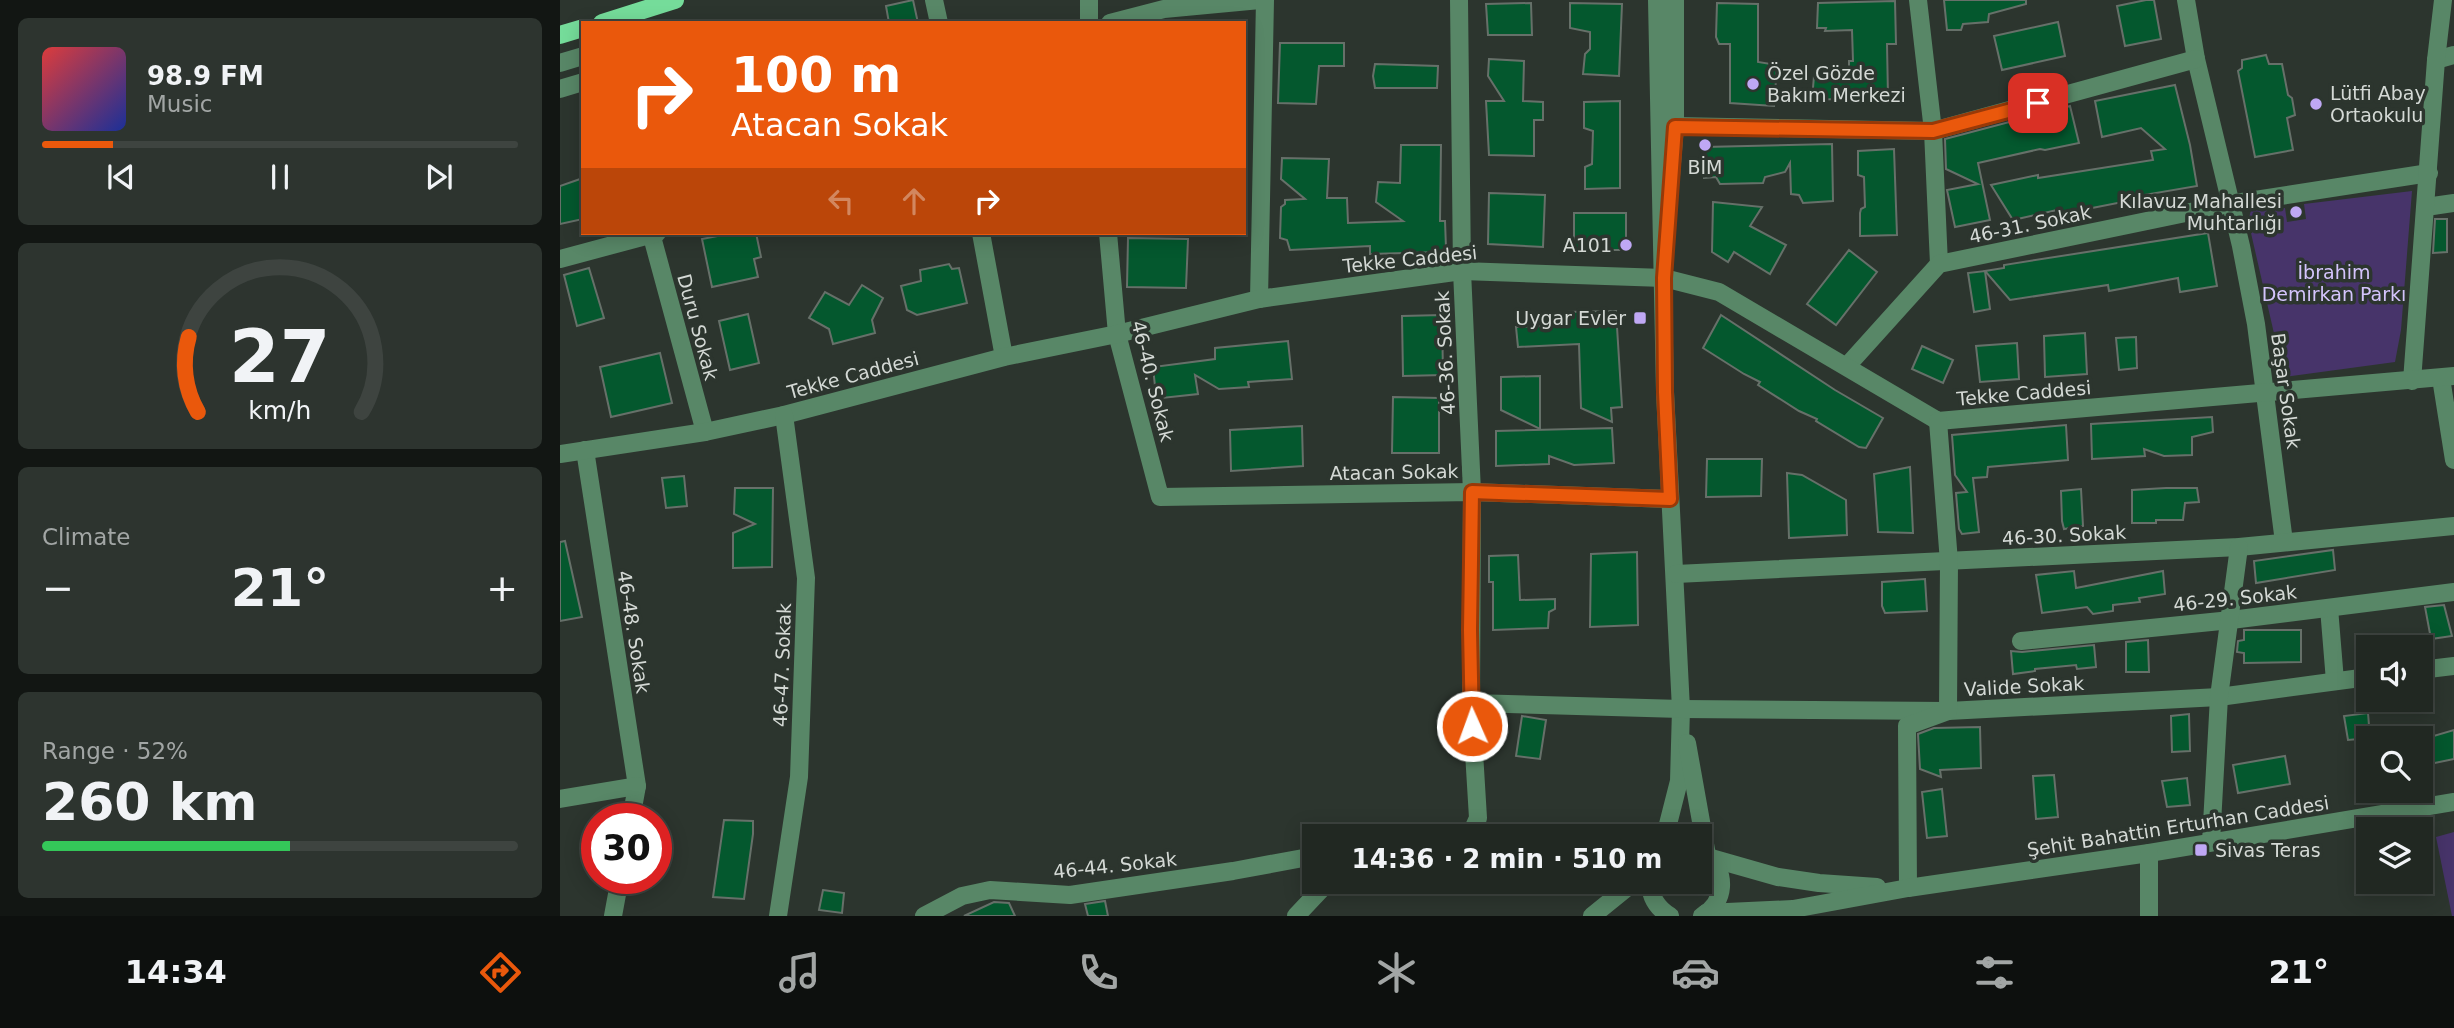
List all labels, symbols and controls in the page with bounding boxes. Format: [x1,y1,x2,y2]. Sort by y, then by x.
text: 100 m [731,47,901,104]
icon: right [616,49,707,140]
text: 98.9 FM [147,61,264,91]
place label: Özel Gözde Bakım Merkezi [1767,62,1906,106]
pin [2008,73,2068,133]
marker: Özel Gözde Bakım Merkezi [1745,76,1761,92]
place label: Lütfi Abay Ortaokulu [2330,82,2426,126]
icon: arrive [2019,84,2057,122]
text: Music [147,91,212,117]
marker: Lütfi Abay Ortaokulu [2308,96,2324,112]
text: Atacan Sokak [731,106,948,144]
marker: BİM [1697,137,1713,153]
place label: BİM [1687,156,1723,178]
icon: previous [102,158,140,196]
icon: pause [261,158,299,196]
icon: next [420,158,458,196]
icon: left [822,182,860,220]
icon: ahead [895,182,933,220]
icon: right [968,182,1006,220]
place label: Kılavuz Mahallesi Muhtarlığı [2119,190,2282,234]
street label: 46-31. Sokak [1967,200,2093,248]
marker: Kılavuz Mahallesi Muhtarlığı [2288,204,2304,220]
place label: A101 [1563,234,1612,256]
marker: A101 [1618,237,1634,253]
street label: Tekke Caddesi [1341,241,1478,277]
park label: İbrahim Demirkan Parkı [2262,261,2406,305]
street label: Duru Sokak [673,271,723,383]
street label: 46-36. Sokak [1431,290,1459,416]
place label: Uygar Evler [1515,307,1626,329]
marker: Uygar Evler [1632,310,1648,326]
text: 27 [229,314,331,399]
street label: 46-40. Sokak [1127,318,1179,444]
street label: Başar Sokak [2267,331,2305,451]
street label: Tekke Caddesi [784,347,921,403]
street label: Tekke Caddesi [1955,376,2092,410]
text: km/h [248,396,312,425]
street label: Atacan Sokak [1329,460,1459,484]
street label: 46-30. Sokak [2001,521,2127,549]
text: Climate [42,524,131,550]
text: 21° [231,558,329,618]
text: − [42,566,74,610]
text: + [486,566,518,610]
street label: 46-48. Sokak [613,569,655,695]
street label: 46-29. Sokak [2172,581,2298,615]
street label: 46-47. Sokak [769,603,795,727]
map controls [2356,635,2433,894]
button: sound [2356,635,2433,712]
street label: Valide Sokak [1963,672,2085,700]
position arrow [1435,689,1509,763]
button: search [2356,726,2433,803]
text: Range · 52% [42,738,188,764]
text: 260 km [42,772,257,832]
street label: Şehit Bahattin Erturhan Caddesi [2025,791,2331,861]
speed limit sign: 30 [581,803,672,894]
button: layers [2356,817,2433,894]
place label: Sivas Teras [2215,839,2321,861]
marker: Sivas Teras [2193,842,2209,858]
text: 14:36 · 2 min · 510 m [1352,844,1662,874]
street label: 46-44. Sokak [1052,848,1178,882]
icon: directions [476,948,525,997]
icon: music [775,948,824,997]
icon: phone [1074,948,1123,997]
icon: climate [1372,948,1421,997]
icon: car [1671,948,1720,997]
icon: filters [1970,948,2019,997]
text: 14:34 [125,953,227,991]
text: 21° [2269,953,2329,991]

